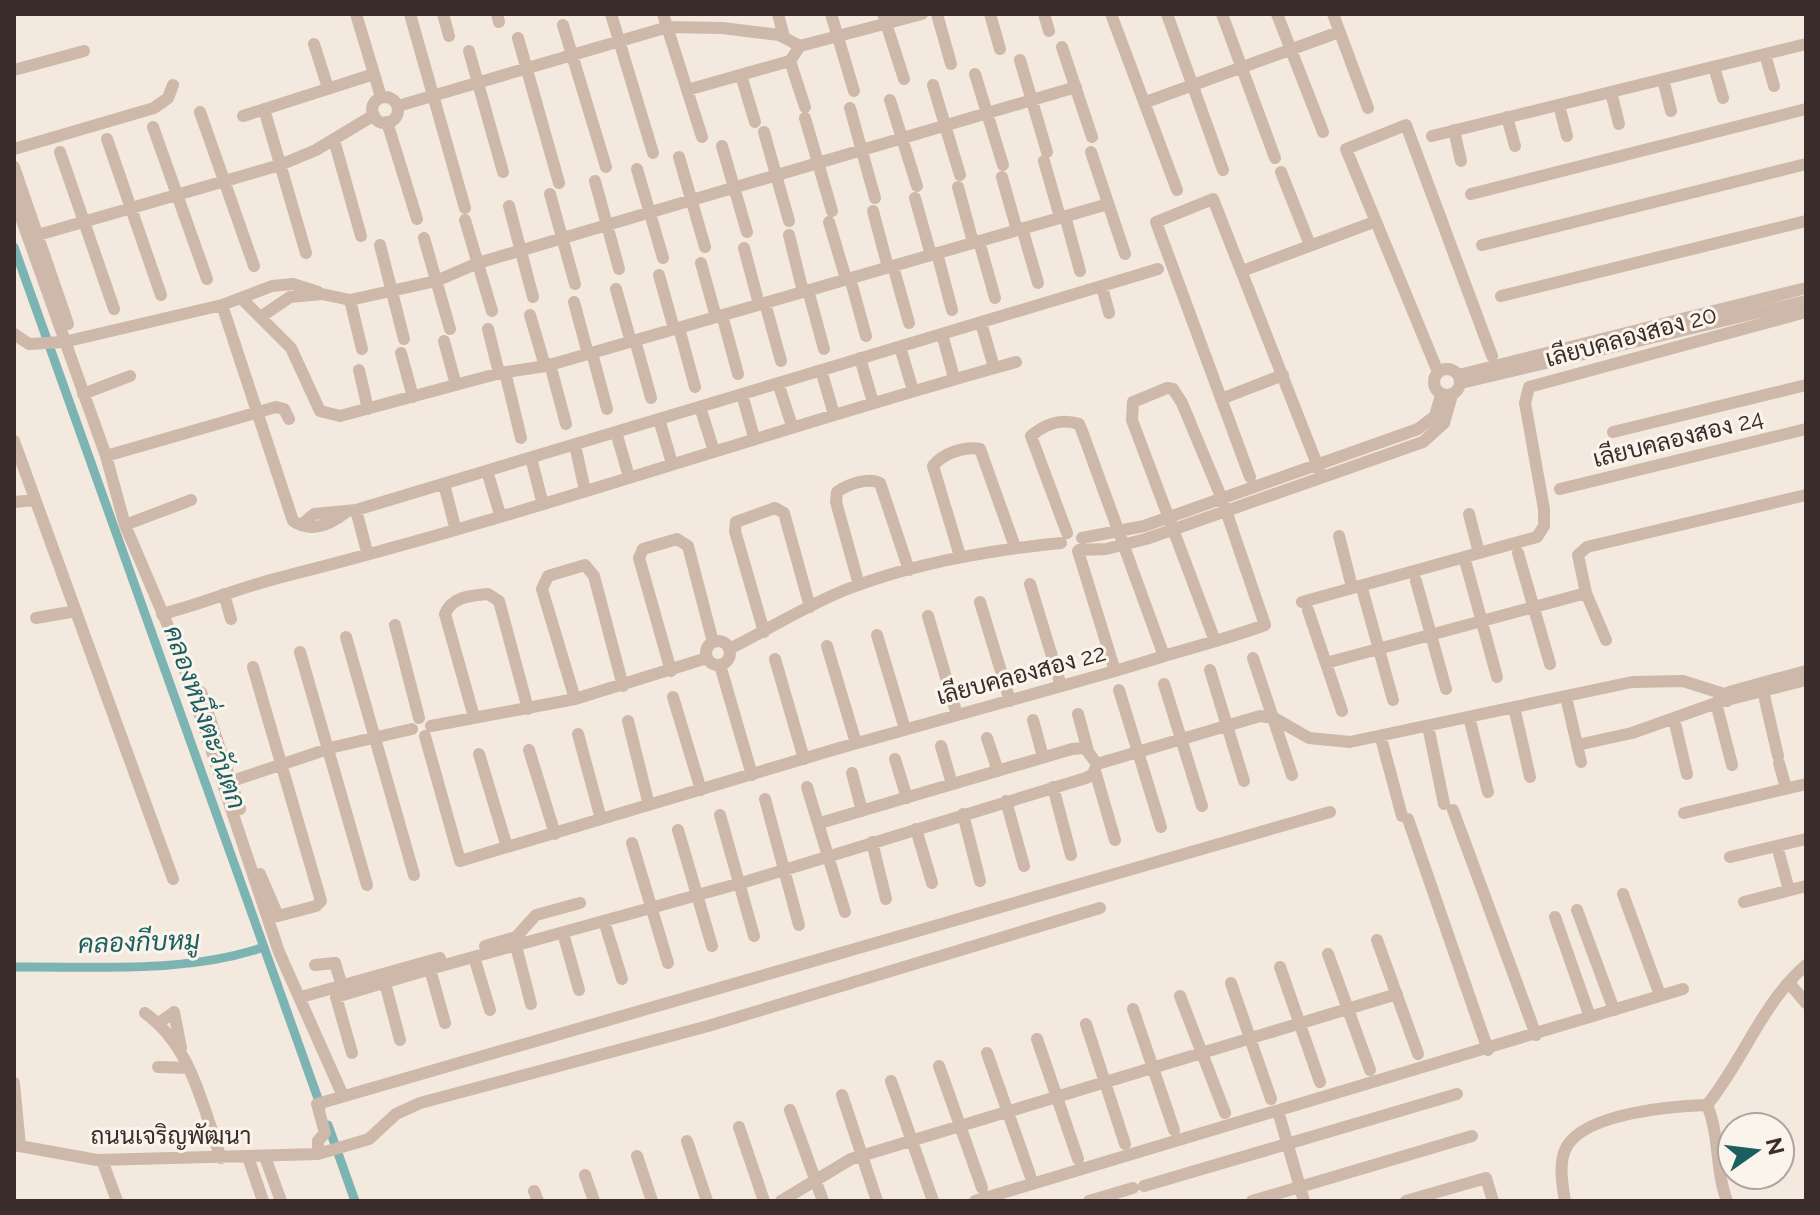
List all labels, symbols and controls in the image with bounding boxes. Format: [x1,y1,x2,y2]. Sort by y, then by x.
street label: เลียบคลองสอง 20 [1542,299,1720,373]
street label: เลียบคลองสอง 24 [1590,403,1766,473]
water label: คลองหนึ่งตะวันตก [158,619,259,813]
street label: เลียบคลองสอง 22 [933,637,1109,711]
water label: คลองกีบหมู [77,924,201,962]
north arrow [1716,1111,1796,1191]
street label: ถนนเจริญพัฒนา [91,1121,252,1150]
text: N [1761,1135,1790,1157]

